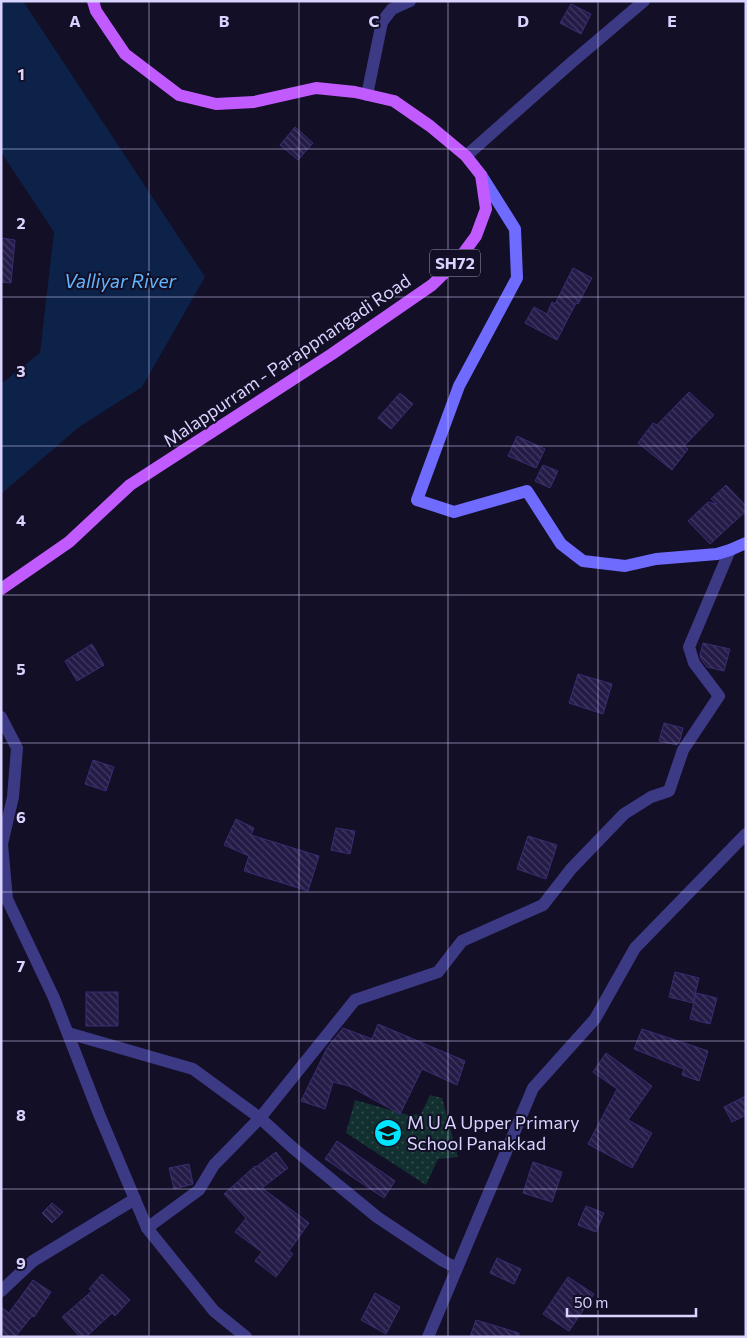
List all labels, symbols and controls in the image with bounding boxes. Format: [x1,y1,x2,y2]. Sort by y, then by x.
text: A [69,11,81,30]
text: B [219,11,230,30]
text: C [369,11,380,30]
text: D [517,11,529,30]
text: E [667,11,677,30]
text: 1 [17,64,25,83]
text: 2 [16,213,26,232]
road number: SH72 [430,250,480,276]
water label: Valliyar River [64,269,177,292]
street label: Malappurram - Parappnangadi Road [159,269,414,451]
text: 3 [16,361,26,380]
text: 4 [16,510,26,529]
text: 5 [16,659,26,678]
text: 6 [16,807,26,826]
text: 7 [17,956,26,975]
text: 8 [16,1105,26,1124]
place label: M U A Upper Primary School Panakkad [407,1111,579,1154]
school or university icon: M U A Upper Primary School Panakkad [373,1118,403,1148]
text: 9 [16,1253,26,1272]
scale bar [567,1286,696,1318]
text: 50 m [574,1293,608,1311]

